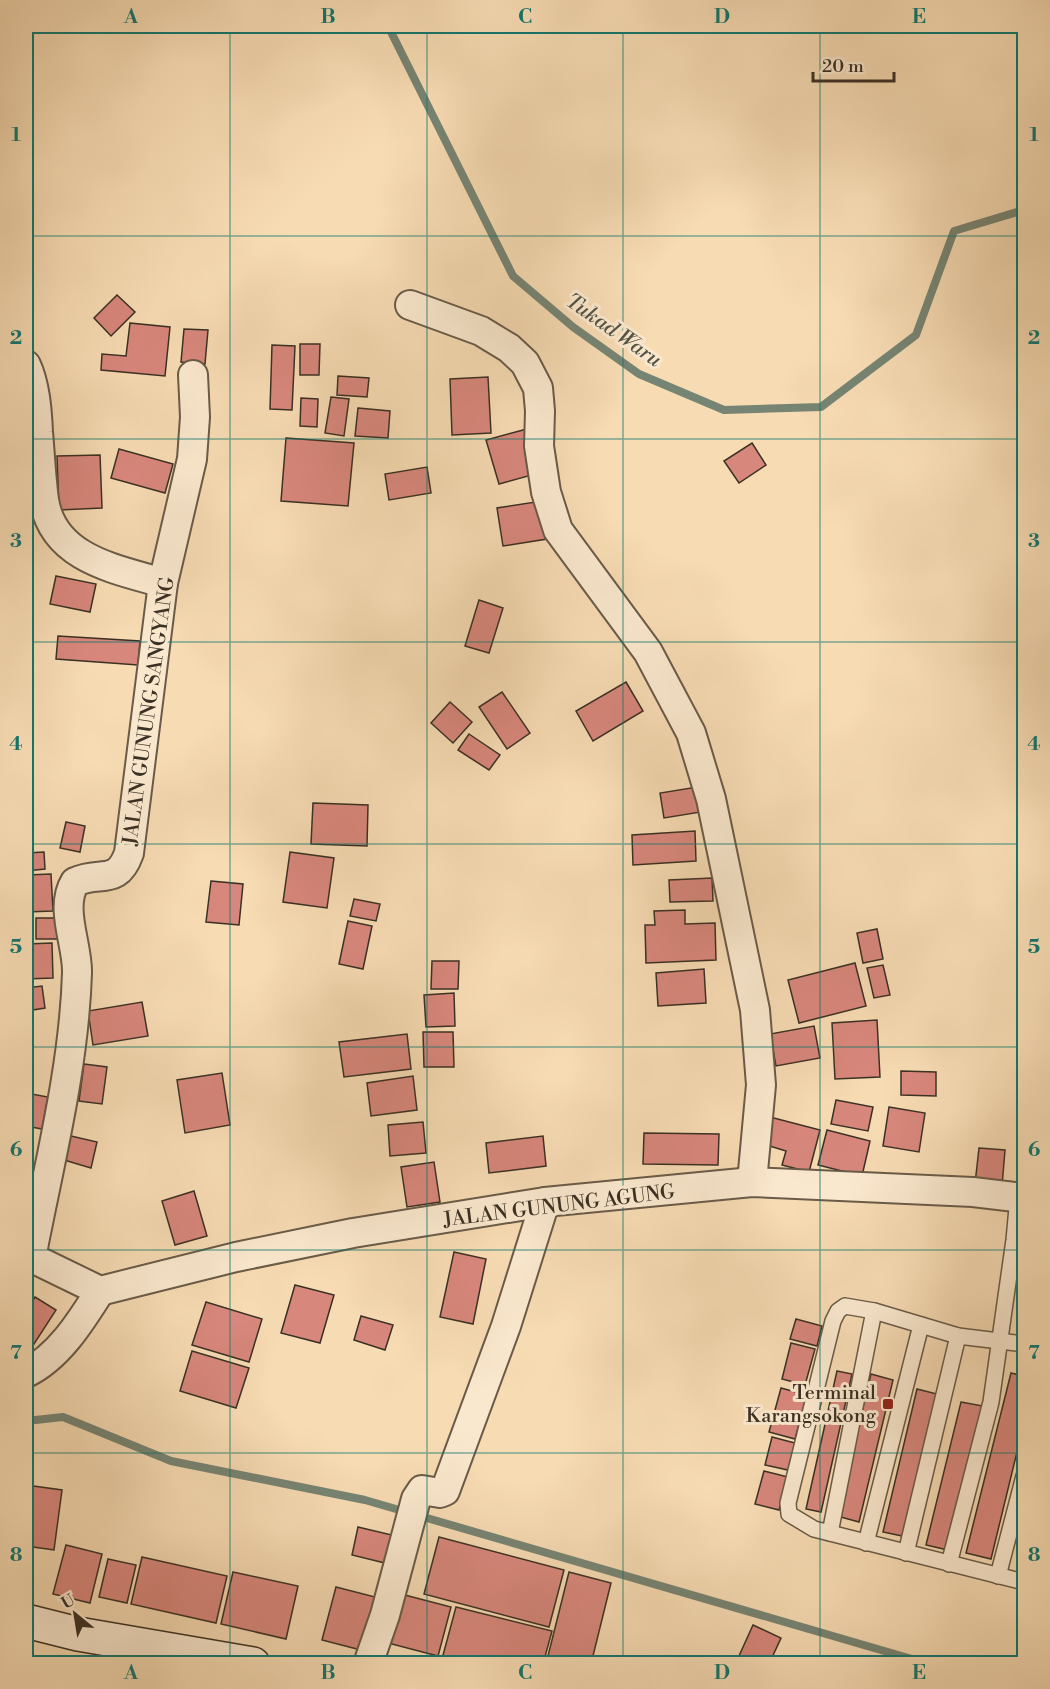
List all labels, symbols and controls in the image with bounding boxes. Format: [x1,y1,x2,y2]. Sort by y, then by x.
text: A [123,5,139,30]
text: B [320,5,336,30]
text: C [518,5,532,30]
text: D [714,5,730,30]
text: E [912,5,926,30]
scale bar [813,45,894,83]
text: 20 m [822,55,864,78]
text: 1 [11,123,21,148]
text: 1 [1029,123,1039,148]
water label: Tukad Waru [560,288,667,373]
text: 2 [10,326,22,351]
text: 2 [1028,326,1040,351]
text: 3 [10,529,22,554]
text: 3 [1028,529,1040,554]
street label: JALAN GUNUNG SANGYANG [118,575,181,848]
text: 4 [9,732,23,757]
text: 4 [1027,732,1041,757]
text: 5 [10,935,22,960]
text: 5 [1028,935,1040,960]
text: 6 [10,1138,23,1163]
text: 6 [1028,1138,1041,1163]
street label: JALAN GUNUNG AGUNG [441,1180,677,1233]
text: 7 [10,1341,22,1366]
text: 7 [1028,1341,1040,1366]
place label: Terminal Karangsokong [746,1381,877,1429]
marker: Terminal Karangsokong [881,1397,895,1411]
text: 8 [10,1543,23,1568]
text: 8 [1028,1543,1041,1568]
north arrow [45,1584,105,1644]
text: U [58,1590,79,1614]
text: A [123,1661,139,1686]
text: B [320,1661,336,1686]
text: C [518,1661,532,1686]
text: D [714,1661,730,1686]
text: E [912,1661,926,1686]

